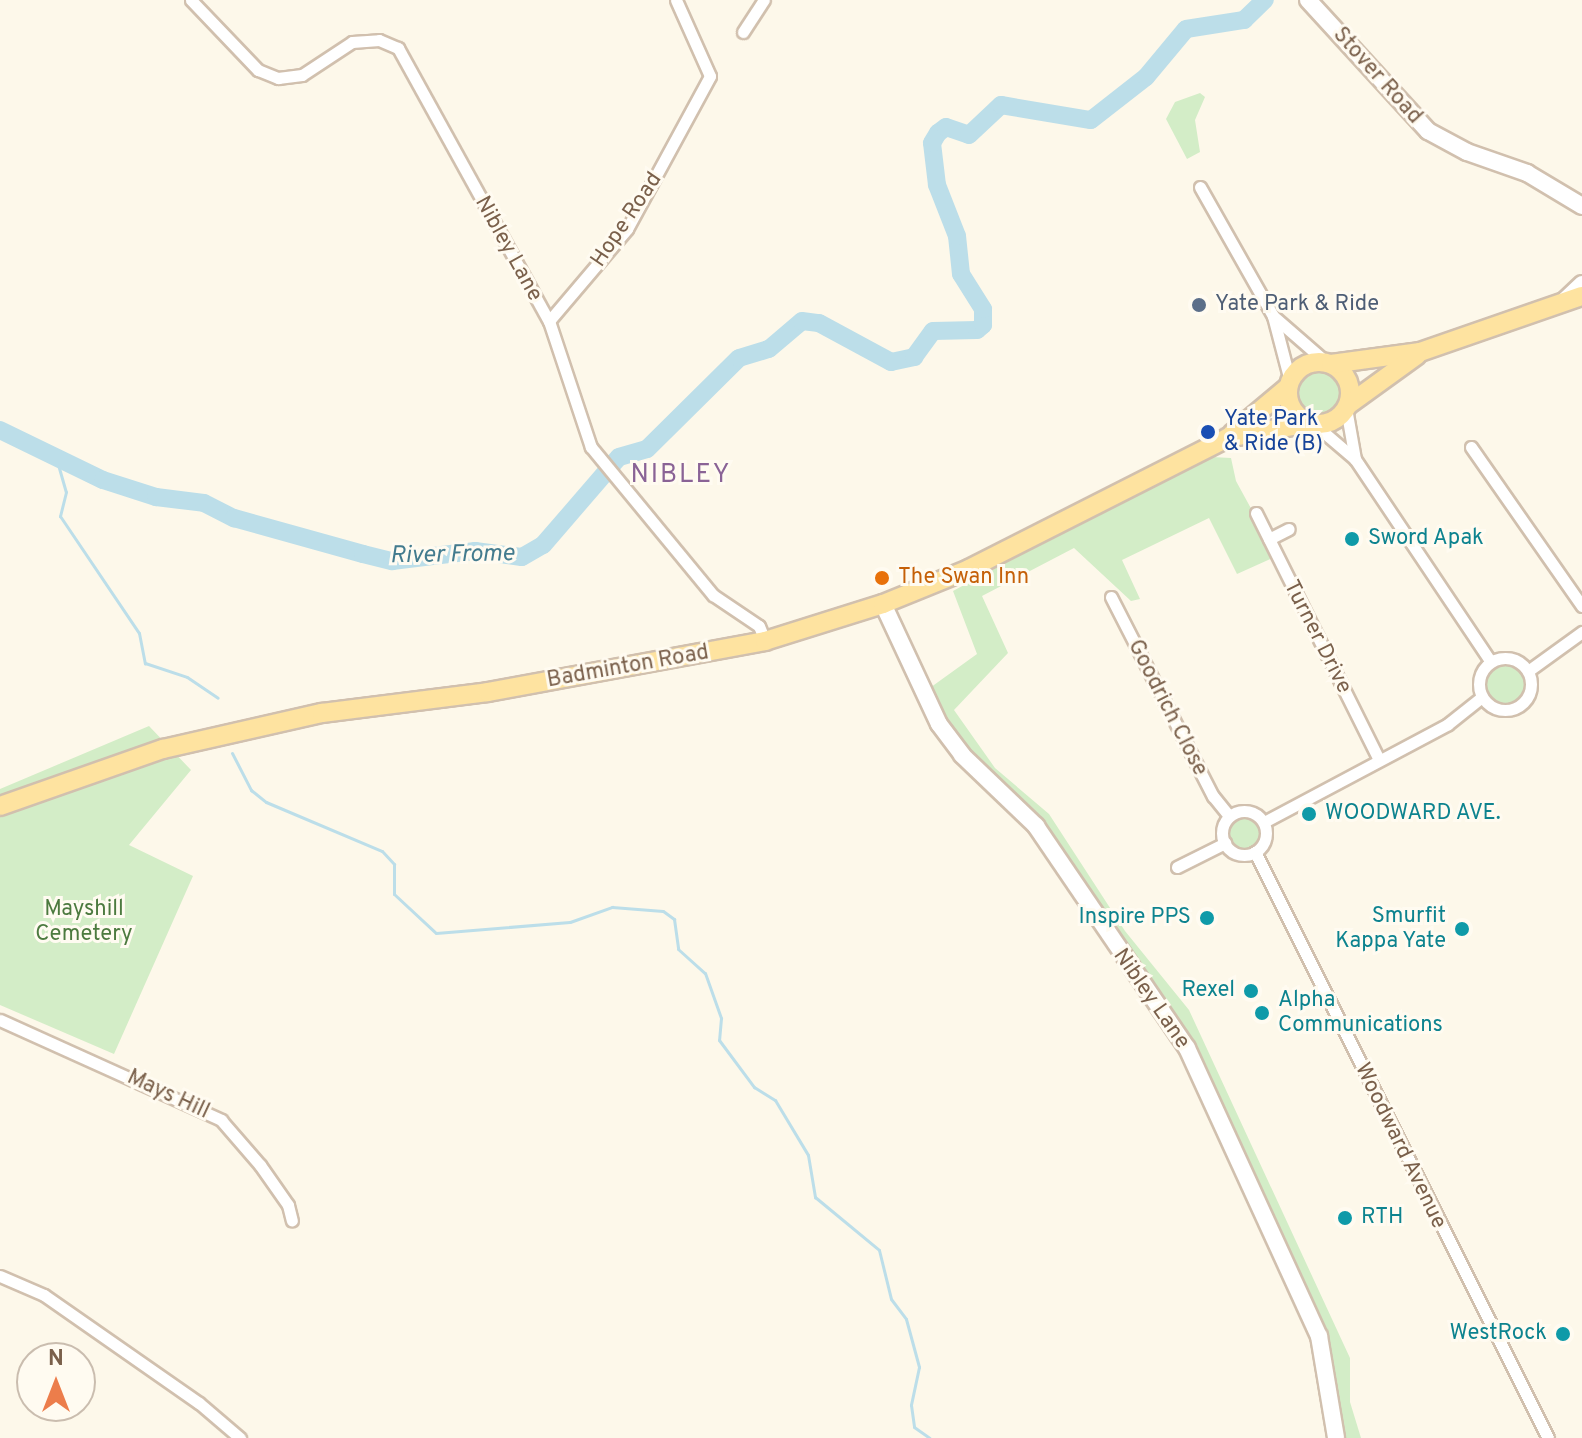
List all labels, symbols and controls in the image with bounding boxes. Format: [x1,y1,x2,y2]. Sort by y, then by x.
street label: Stover Road [1327,22,1427,130]
street label: Hope Road [586,168,668,272]
street label: Nibley Lane [468,192,548,306]
place label: Yate Park & Ride [1215,292,1379,318]
marker: Yate Park & Ride [1190,296,1208,314]
place label: Yate Park & Ride (B) [1224,406,1323,458]
marker: Yate Park & Ride (B) [1199,423,1217,441]
district label: NIBLEY [631,460,731,492]
place label: Sword Apak [1368,526,1485,552]
marker: Sword Apak [1343,530,1361,548]
water label: River Frome [390,541,514,571]
place label: The Swan Inn [898,565,1029,591]
marker: The Swan Inn [873,569,891,587]
street label: Turner Drive [1277,576,1357,698]
street label: Goodrich Close [1121,635,1213,781]
street label: Badminton Road [545,640,711,694]
place label: WOODWARD AVE. [1325,801,1502,827]
marker: WOODWARD AVE. [1300,805,1318,823]
park label: Mayshill Cemetery [35,896,133,948]
place label: Smurfit Kappa Yate [1334,903,1446,954]
place label: Inspire PPS [1079,905,1191,931]
marker: Inspire PPS [1198,909,1216,927]
marker: Smurfit Kappa Yate [1453,920,1471,938]
street label: Nibley Lane [1107,944,1195,1054]
place label: Rexel [1181,978,1235,1004]
marker: Rexel [1242,982,1260,1000]
place label: Alpha Communications [1278,987,1443,1038]
marker: Alpha Communications [1253,1004,1271,1022]
street label: Woodward Avenue [1348,1058,1452,1234]
street label: Mays Hill [123,1064,213,1126]
place label: RTH [1361,1205,1403,1231]
marker: RTH [1336,1209,1354,1227]
place label: WestRock [1450,1321,1547,1347]
marker: WestRock [1554,1325,1572,1343]
north arrow [16,1342,96,1422]
text: N [48,1346,64,1373]

